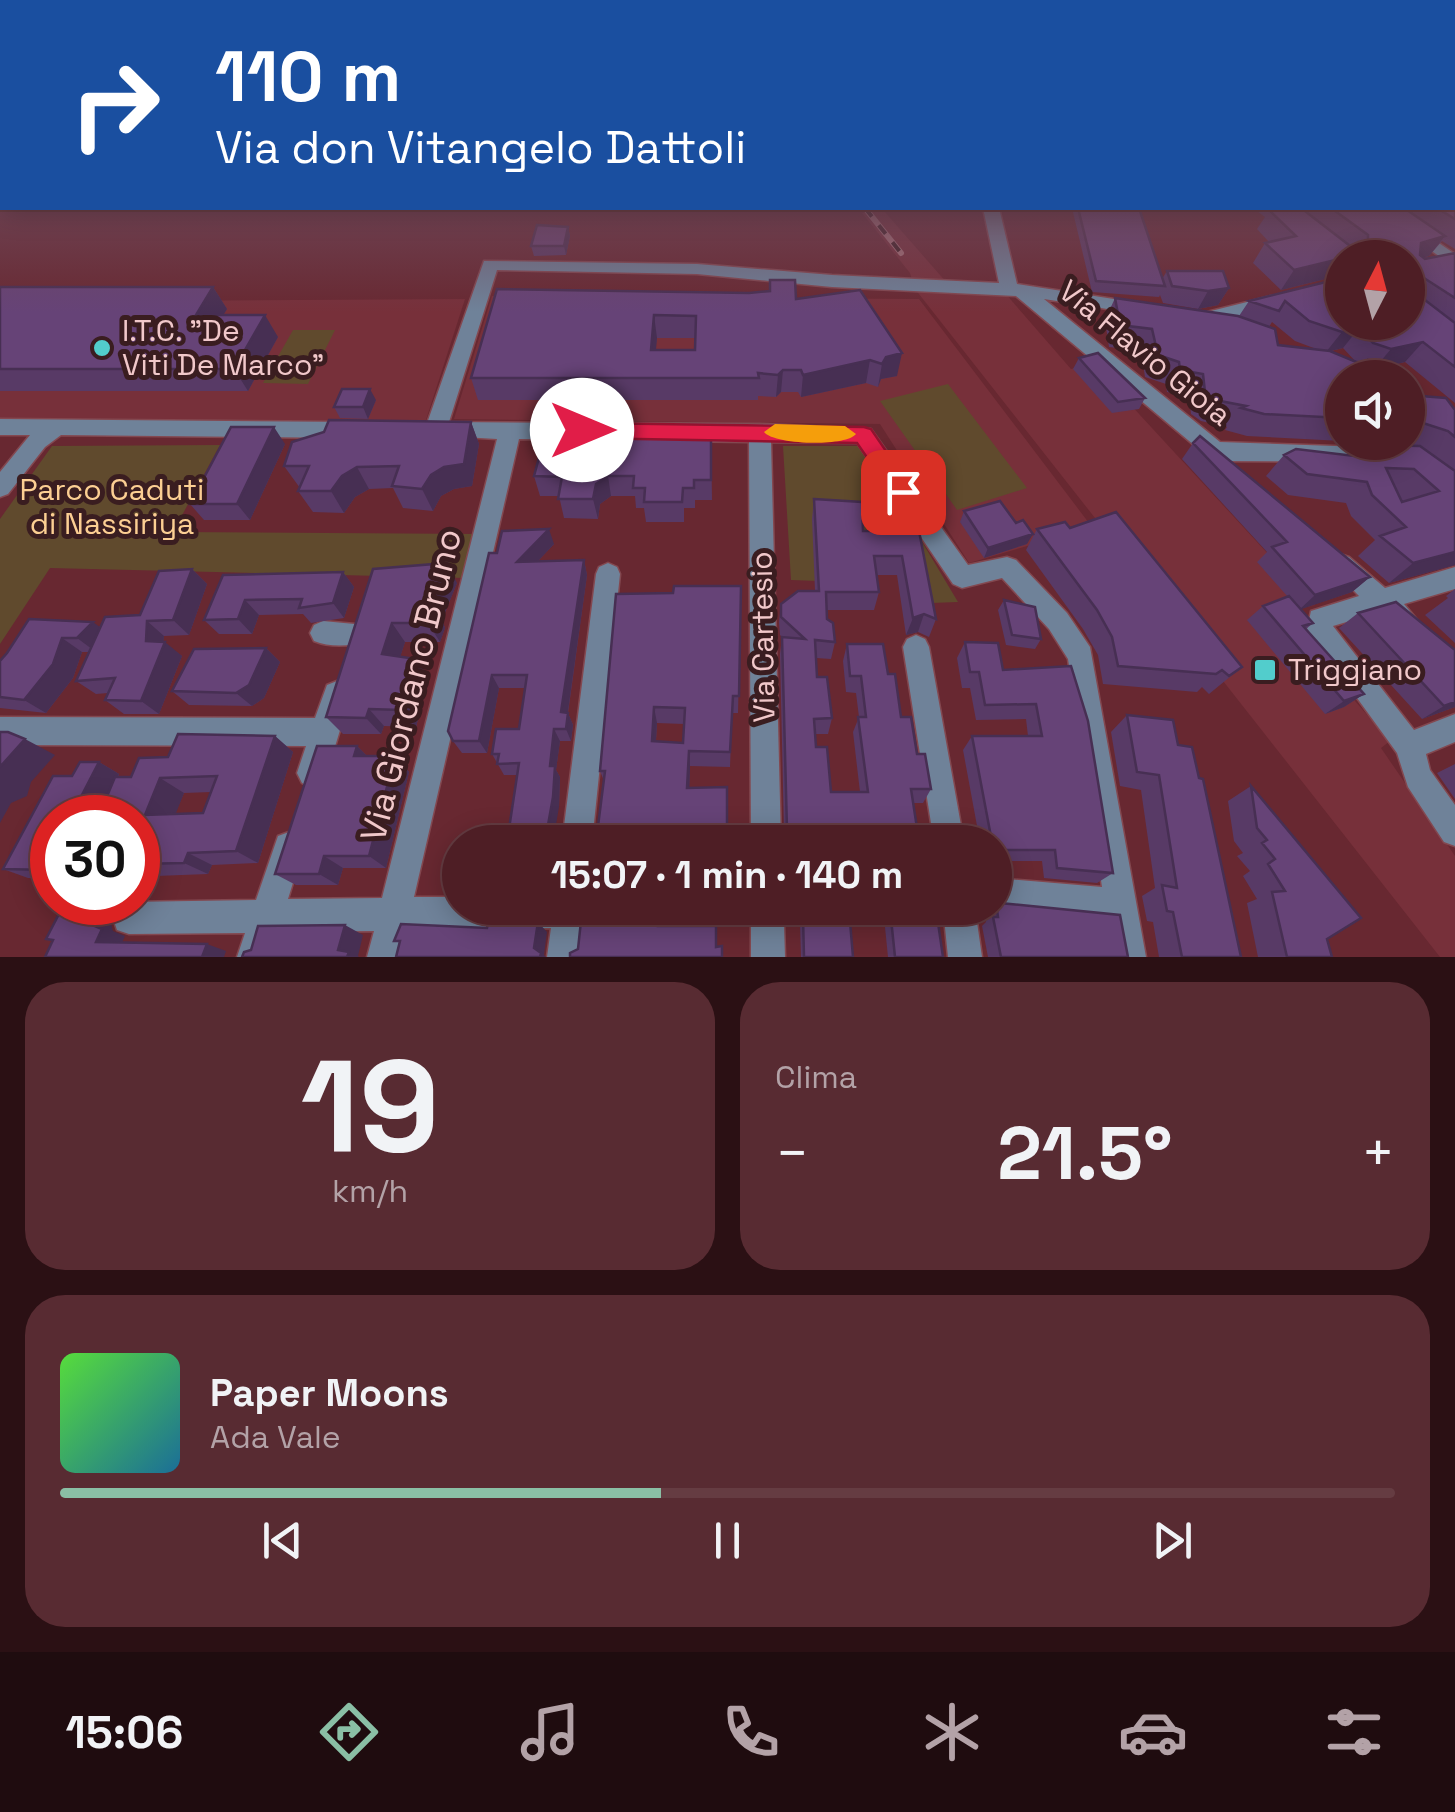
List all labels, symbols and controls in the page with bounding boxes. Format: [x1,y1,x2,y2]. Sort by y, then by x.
text: 110 m [215,32,401,121]
icon: right [50,40,180,170]
text: Via don Vitangelo Dattoli [215,119,746,176]
north arrow [1325,240,1425,340]
map controls [1325,240,1425,460]
street label: Via Flavio Gioia [1051,271,1240,434]
place label: I.T.C. "De Viti De Marco" [122,311,324,384]
marker: I.T.C. "De Viti De Marco" [91,337,113,359]
button: sound [1325,360,1425,460]
position arrow [530,378,634,482]
pin [861,450,946,535]
icon: arrive [876,465,931,520]
park label: Parco Caduti di Nassiriya [20,470,204,543]
street label: Via Giordano Bruno [351,524,471,846]
street label: Via Cartesio [742,551,783,723]
place label: Triggiano [1288,650,1422,689]
marker: Triggiano [1252,657,1278,683]
speed limit sign: 30 [30,795,160,925]
text: 15:07 · 1 min · 140 m [551,851,903,899]
text: 19 [300,1023,440,1189]
text: Clima [775,1057,857,1097]
text: 21.5° [997,1105,1173,1201]
text: − [775,1118,809,1188]
text: + [1361,1118,1395,1188]
text: km/h [332,1171,408,1211]
text: Paper Moons [210,1369,449,1417]
text: Ada Vale [210,1417,341,1457]
icon: previous [255,1513,310,1568]
icon: pause [700,1513,755,1568]
icon: next [1145,1513,1200,1568]
icon: directions [314,1697,384,1767]
icon: music [515,1697,585,1767]
icon: phone [716,1697,786,1767]
icon: climate [917,1697,987,1767]
icon: car [1118,1697,1188,1767]
icon: filters [1319,1697,1389,1767]
text: 15:06 [66,1704,183,1761]

